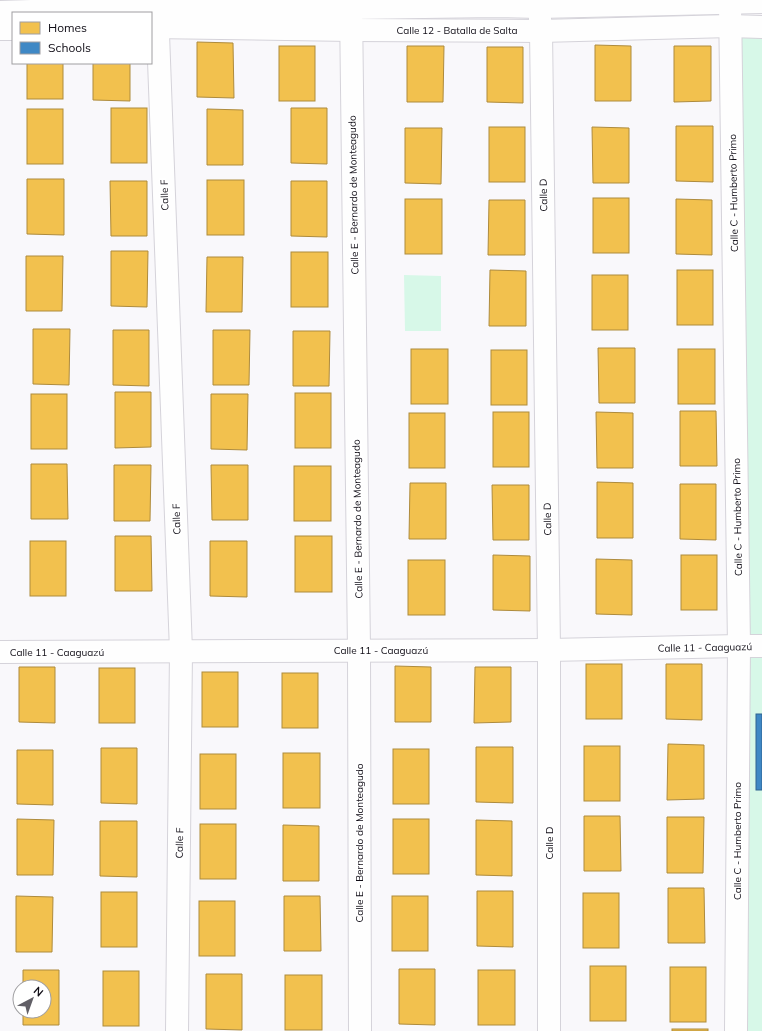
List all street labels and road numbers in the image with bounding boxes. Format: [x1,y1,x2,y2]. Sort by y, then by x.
street label: Calle 12 - Batalla de Salta [397,24,517,37]
street label: Calle E - Bernardo de Monteagudo [346,115,361,275]
street label: Calle C - Humberto Primo [726,134,741,252]
street label: Calle D [537,178,550,212]
street label: Calle F [157,179,172,211]
street label: Calle E - Bernardo de Monteagudo [350,439,365,599]
street label: Calle C - Humberto Primo [730,458,745,576]
street label: Calle D [541,502,554,536]
street label: Calle F [169,503,184,535]
street label: Calle 11 - Caaguazú [658,640,752,655]
street label: Calle 11 - Caaguazú [334,644,428,657]
street label: Calle 11 - Caaguazú [10,646,104,659]
street label: Calle E - Bernardo de Monteagudo [353,763,366,923]
street label: Calle C - Humberto Primo [731,782,744,900]
street label: Calle F [173,827,186,859]
street label: Calle D [543,827,556,859]

